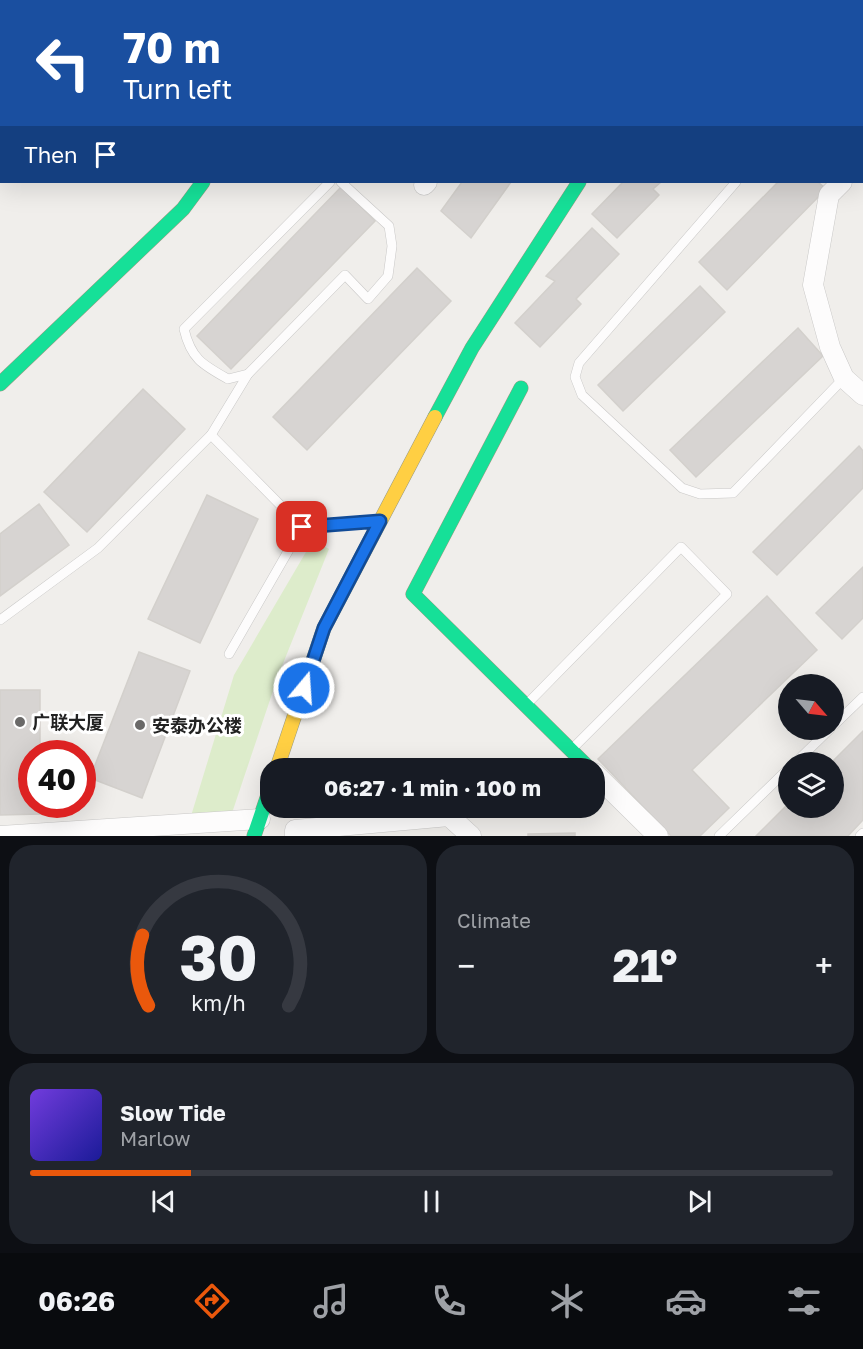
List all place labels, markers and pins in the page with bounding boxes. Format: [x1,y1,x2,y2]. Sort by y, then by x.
pin [276,501,327,552]
place label: 广联大厦 [32,711,104,733]
place label: 安泰办公楼 [152,714,242,736]
marker: 广联大厦 [13,715,27,729]
marker: 安泰办公楼 [133,718,147,732]

